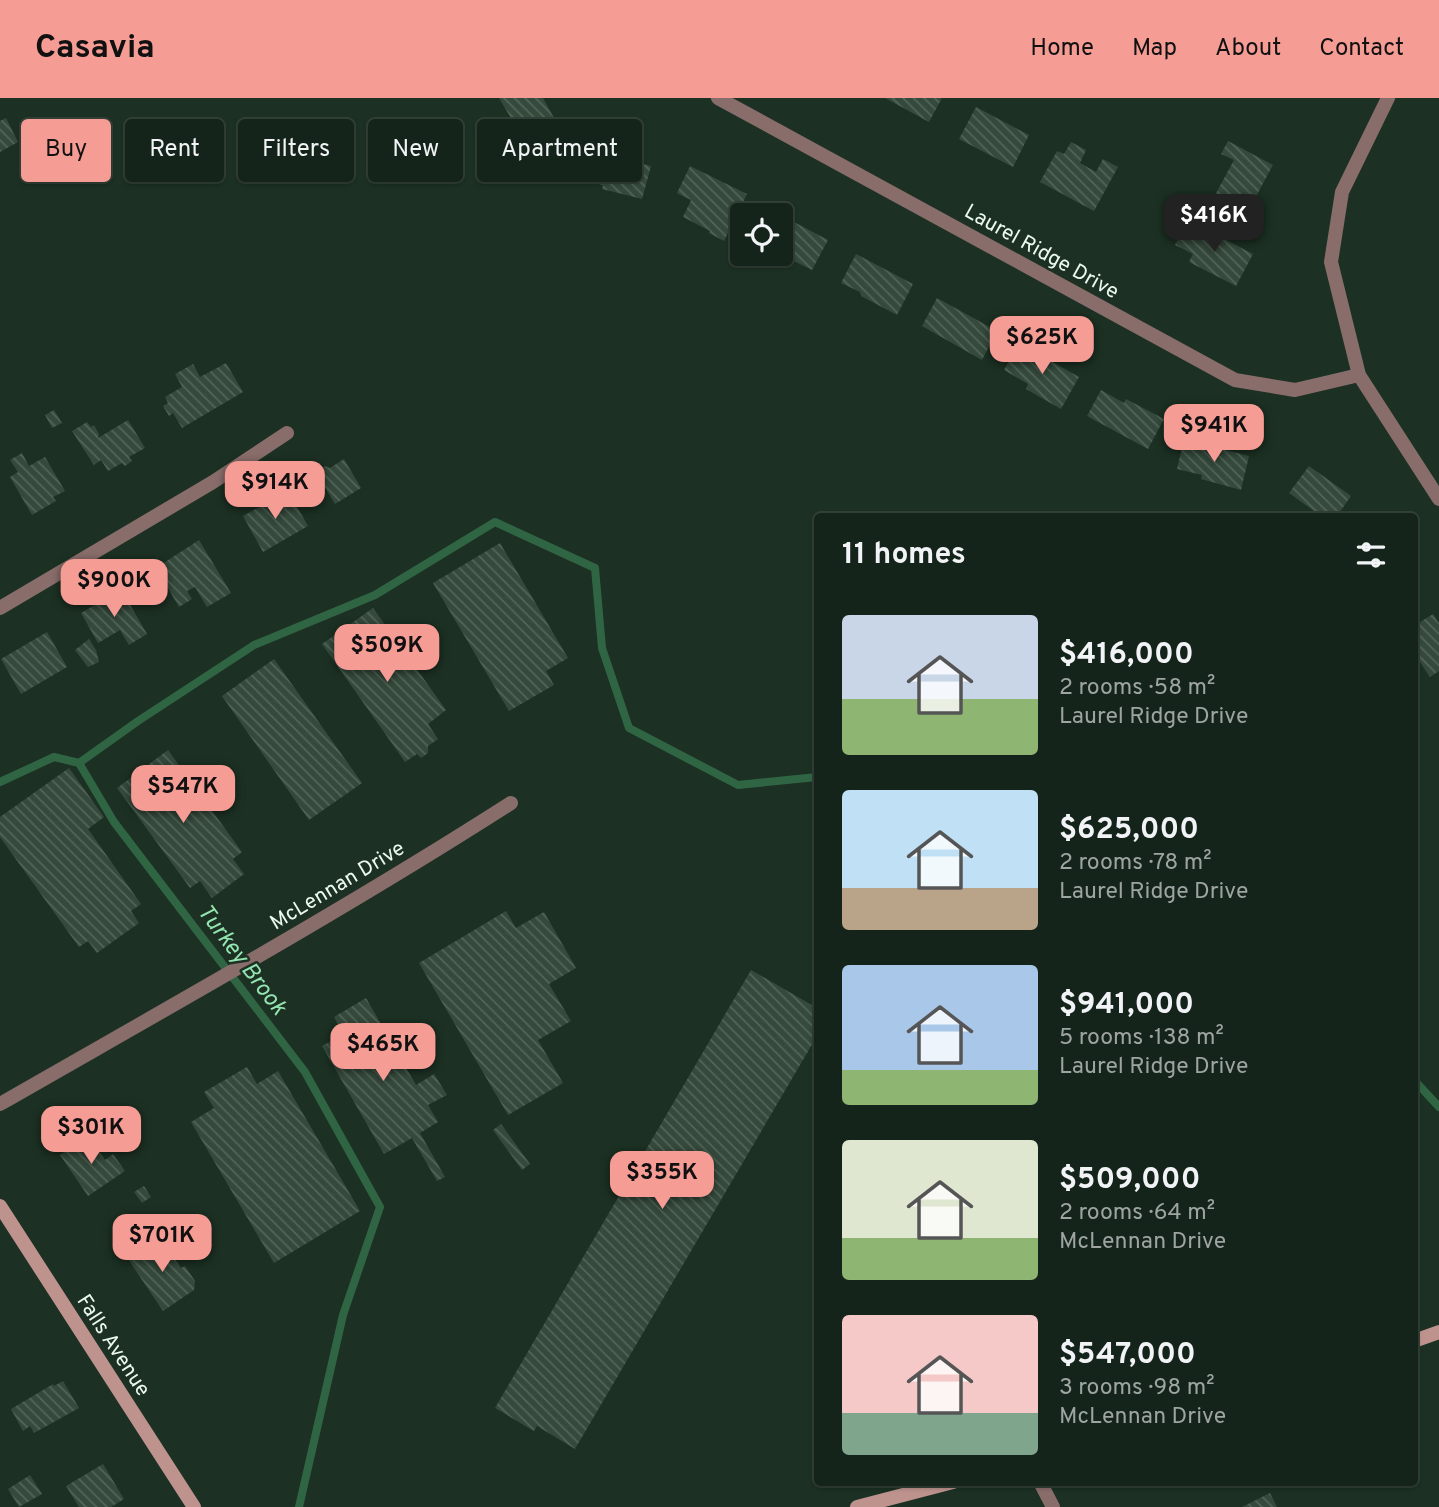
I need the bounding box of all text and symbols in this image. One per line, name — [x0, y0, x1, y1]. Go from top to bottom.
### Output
text: Casavia — [35, 28, 155, 70]
text: Home — [1030, 34, 1094, 64]
text: Map — [1132, 34, 1177, 64]
text: About — [1215, 34, 1281, 64]
text: Contact — [1319, 34, 1404, 64]
chip: Buy — [21, 119, 111, 182]
chip: Rent — [125, 119, 224, 182]
chip: Filters — [238, 119, 354, 182]
chip: New — [368, 119, 463, 182]
chip: Apartment — [477, 119, 642, 182]
pin: $416K — [1165, 194, 1263, 254]
street label: Laurel Ridge Drive — [959, 199, 1123, 306]
text: $416K — [1180, 202, 1248, 231]
map controls — [730, 203, 793, 266]
button: locate — [730, 203, 793, 266]
pin: $625K — [993, 316, 1091, 376]
text: $625K — [1006, 324, 1078, 353]
pin: $941K — [1165, 404, 1263, 464]
text: $941K — [1180, 412, 1248, 441]
pin: $914K — [226, 462, 324, 521]
text: $914K — [241, 469, 309, 498]
icon: filters — [1352, 536, 1390, 574]
text: 11 homes — [842, 537, 966, 574]
pin: $900K — [65, 560, 163, 619]
text: $900K — [77, 567, 151, 596]
pin: $509K — [338, 624, 436, 684]
text: $509K — [350, 632, 424, 661]
text: $416,000 — [1059, 637, 1194, 674]
icon: home — [898, 643, 982, 727]
text: 2 rooms · 58 m² — [1059, 674, 1215, 703]
text: Laurel Ridge Drive — [1059, 703, 1248, 732]
pin: $547K — [134, 766, 232, 825]
text: $547K — [147, 773, 219, 802]
text: $625,000 — [1059, 812, 1199, 849]
icon: home — [898, 818, 982, 902]
street label: McLennan Drive — [265, 835, 410, 937]
text: 2 rooms · 78 m² — [1059, 849, 1212, 878]
text: Laurel Ridge Drive — [1059, 878, 1248, 907]
water label: Turkey Brook — [190, 899, 292, 1022]
text: $941,000 — [1059, 987, 1194, 1024]
icon: home — [898, 993, 982, 1077]
pin: $465K — [334, 1024, 432, 1083]
text: 5 rooms · 138 m² — [1059, 1024, 1224, 1053]
text: $465K — [346, 1031, 420, 1060]
text: Laurel Ridge Drive — [1059, 1053, 1248, 1082]
pin: $301K — [42, 1107, 140, 1166]
text: $301K — [57, 1114, 125, 1143]
pin: $355K — [613, 1152, 711, 1211]
text: $355K — [626, 1159, 698, 1188]
text: $509,000 — [1059, 1162, 1200, 1199]
icon: home — [898, 1168, 982, 1252]
text: 2 rooms · 64 m² — [1059, 1199, 1215, 1228]
pin: $701K — [113, 1214, 211, 1274]
text: $701K — [129, 1222, 195, 1251]
text: McLennan Drive — [1059, 1228, 1226, 1257]
street label: Falls Avenue — [70, 1290, 156, 1402]
text: $547,000 — [1059, 1337, 1196, 1374]
icon: home — [898, 1343, 982, 1427]
text: 3 rooms · 98 m² — [1059, 1374, 1215, 1403]
text: McLennan Drive — [1059, 1403, 1226, 1432]

